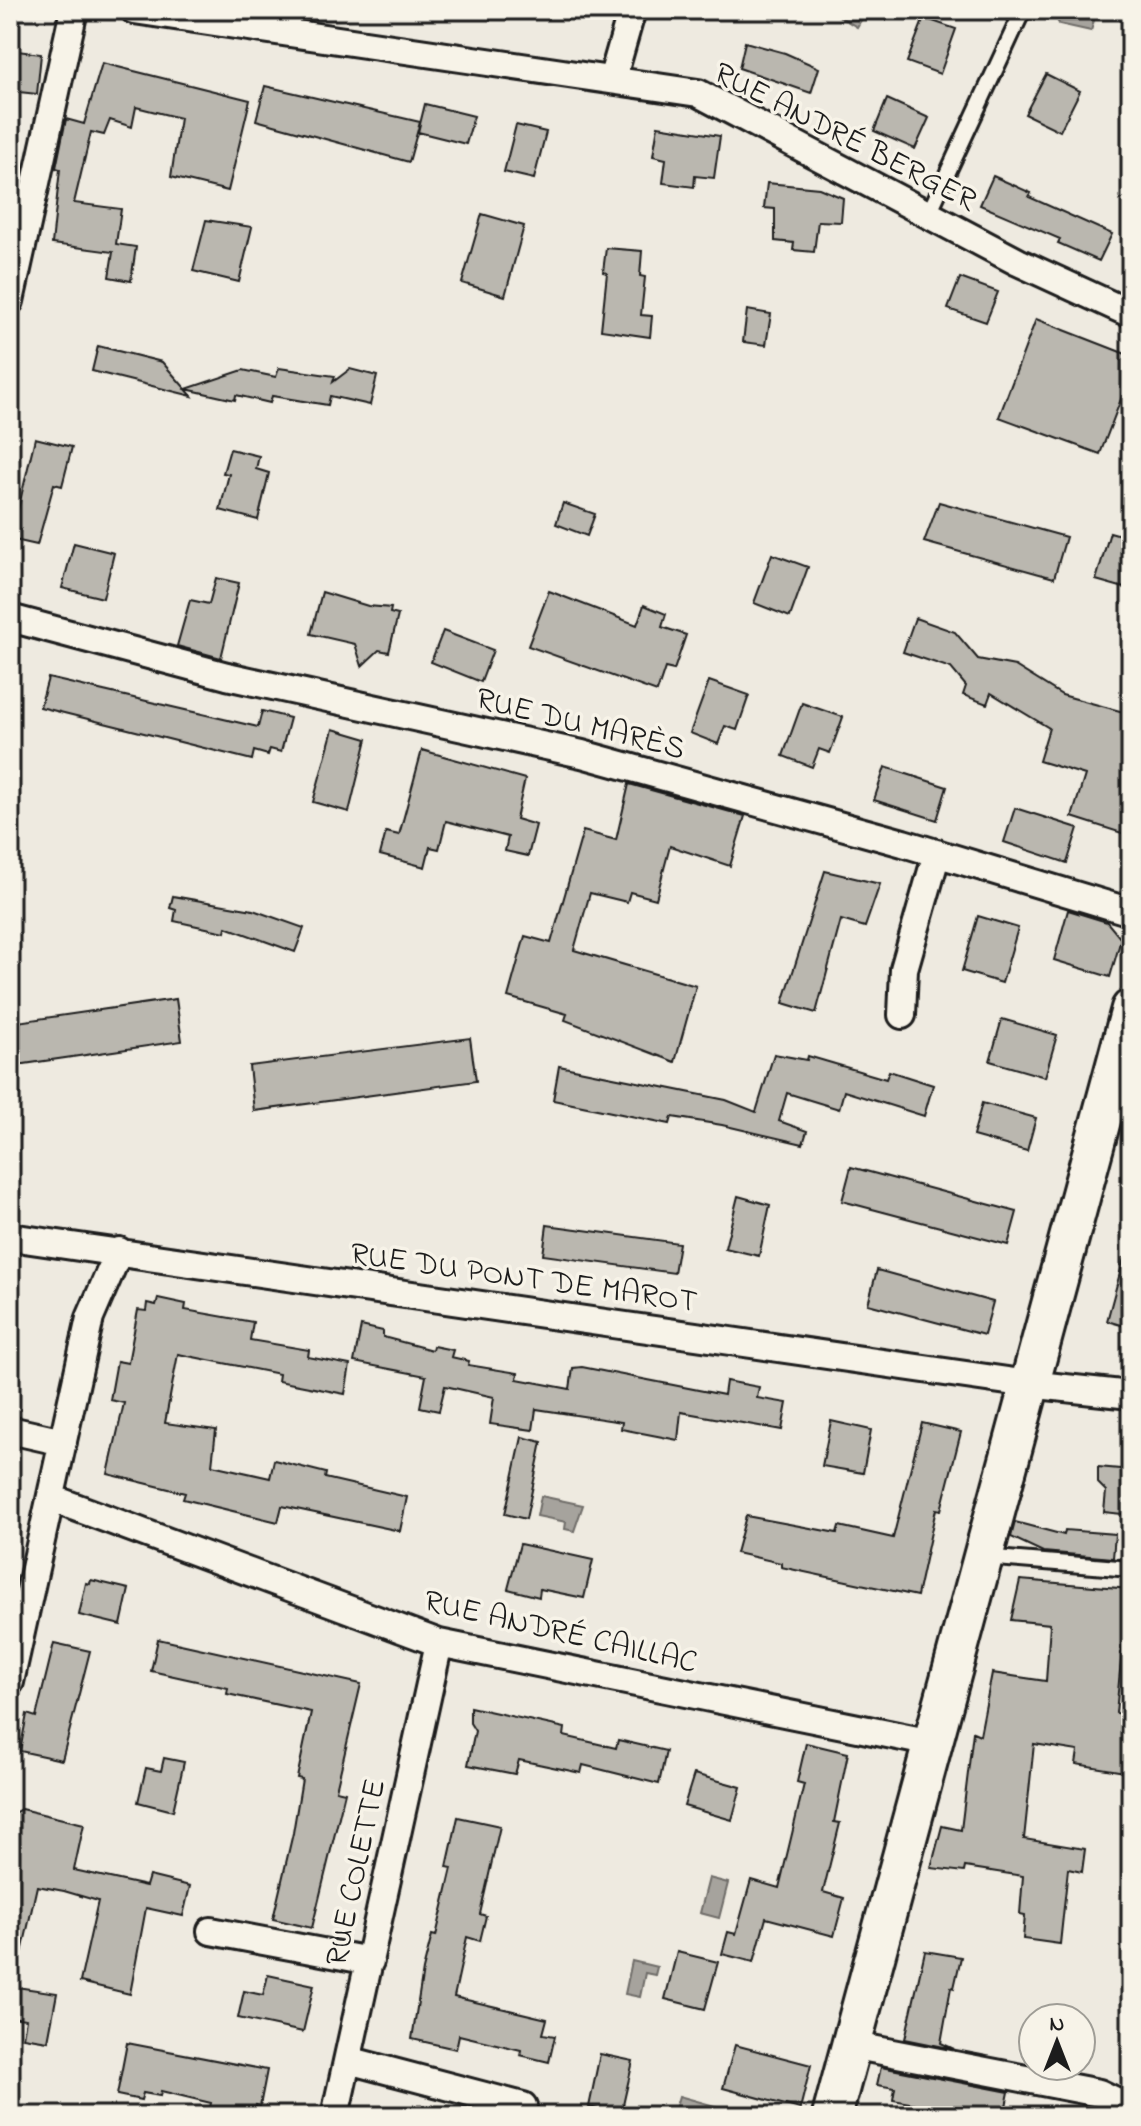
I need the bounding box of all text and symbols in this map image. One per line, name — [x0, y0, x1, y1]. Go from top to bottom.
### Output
street label: RUE ANDRÉ BERGER — [705, 51, 984, 225]
street label: RUE DU MARÈS — [471, 677, 690, 774]
street label: RUE DU PONT DE MAROT — [347, 1232, 700, 1327]
street label: RUE ANDRÉ CAILLAC — [419, 1579, 701, 1688]
street label: RUE COLETTE — [315, 1775, 400, 1971]
north arrow — [1017, 2002, 1097, 2082]
text: N — [1050, 2009, 1064, 2041]

